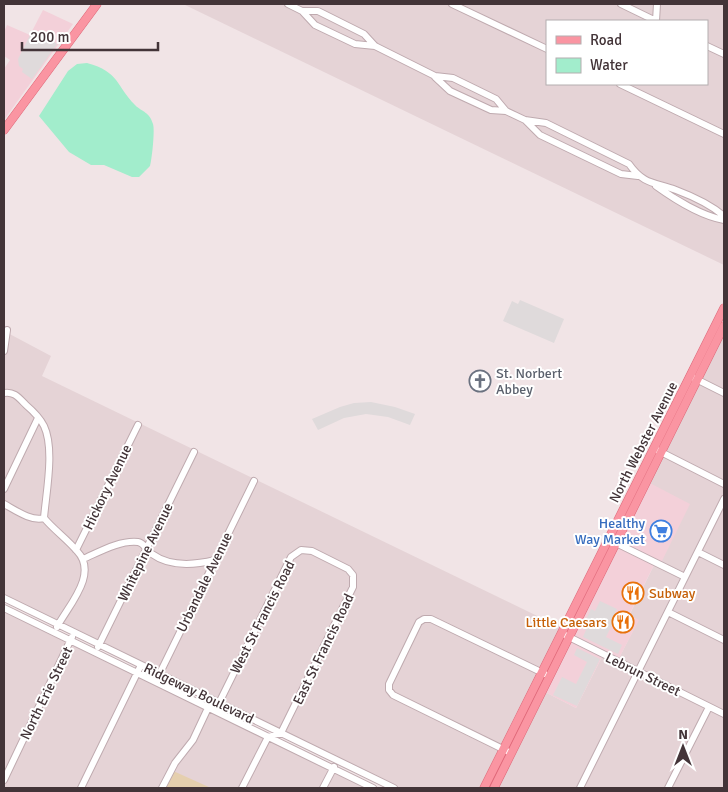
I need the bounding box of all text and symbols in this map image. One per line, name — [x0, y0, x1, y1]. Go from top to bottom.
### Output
scale bar — [22, 20, 159, 52]
legend — [546, 20, 708, 85]
text: 200 m — [30, 28, 70, 46]
text: Road — [590, 31, 622, 49]
text: Water — [590, 56, 628, 74]
place label: St. Norbert Abbey — [496, 365, 562, 398]
church icon: St. Norbert Abbey — [468, 369, 492, 393]
street label: North Webster Avenue — [606, 379, 681, 506]
street label: Hickory Avenue — [79, 442, 135, 533]
street label: Whitepine Avenue — [114, 500, 177, 604]
place label: Healthy Way Market — [575, 515, 645, 548]
supermarket icon: Healthy Way Market — [649, 519, 673, 543]
street label: Urbandale Avenue — [173, 530, 236, 635]
street label: West St Francis Road — [227, 558, 298, 677]
restaurant icon: Subway — [621, 581, 645, 605]
place label: Subway — [649, 585, 696, 602]
street label: East St Francis Road — [289, 591, 358, 707]
restaurant icon: Little Caesars — [611, 610, 635, 634]
place label: Little Caesars — [525, 614, 607, 631]
street label: North Erie Street — [17, 644, 76, 743]
street label: Lebrun Street — [602, 649, 683, 700]
street label: Ridgeway Boulevard — [141, 659, 257, 727]
north arrow — [658, 722, 708, 772]
text: N — [678, 726, 688, 743]

